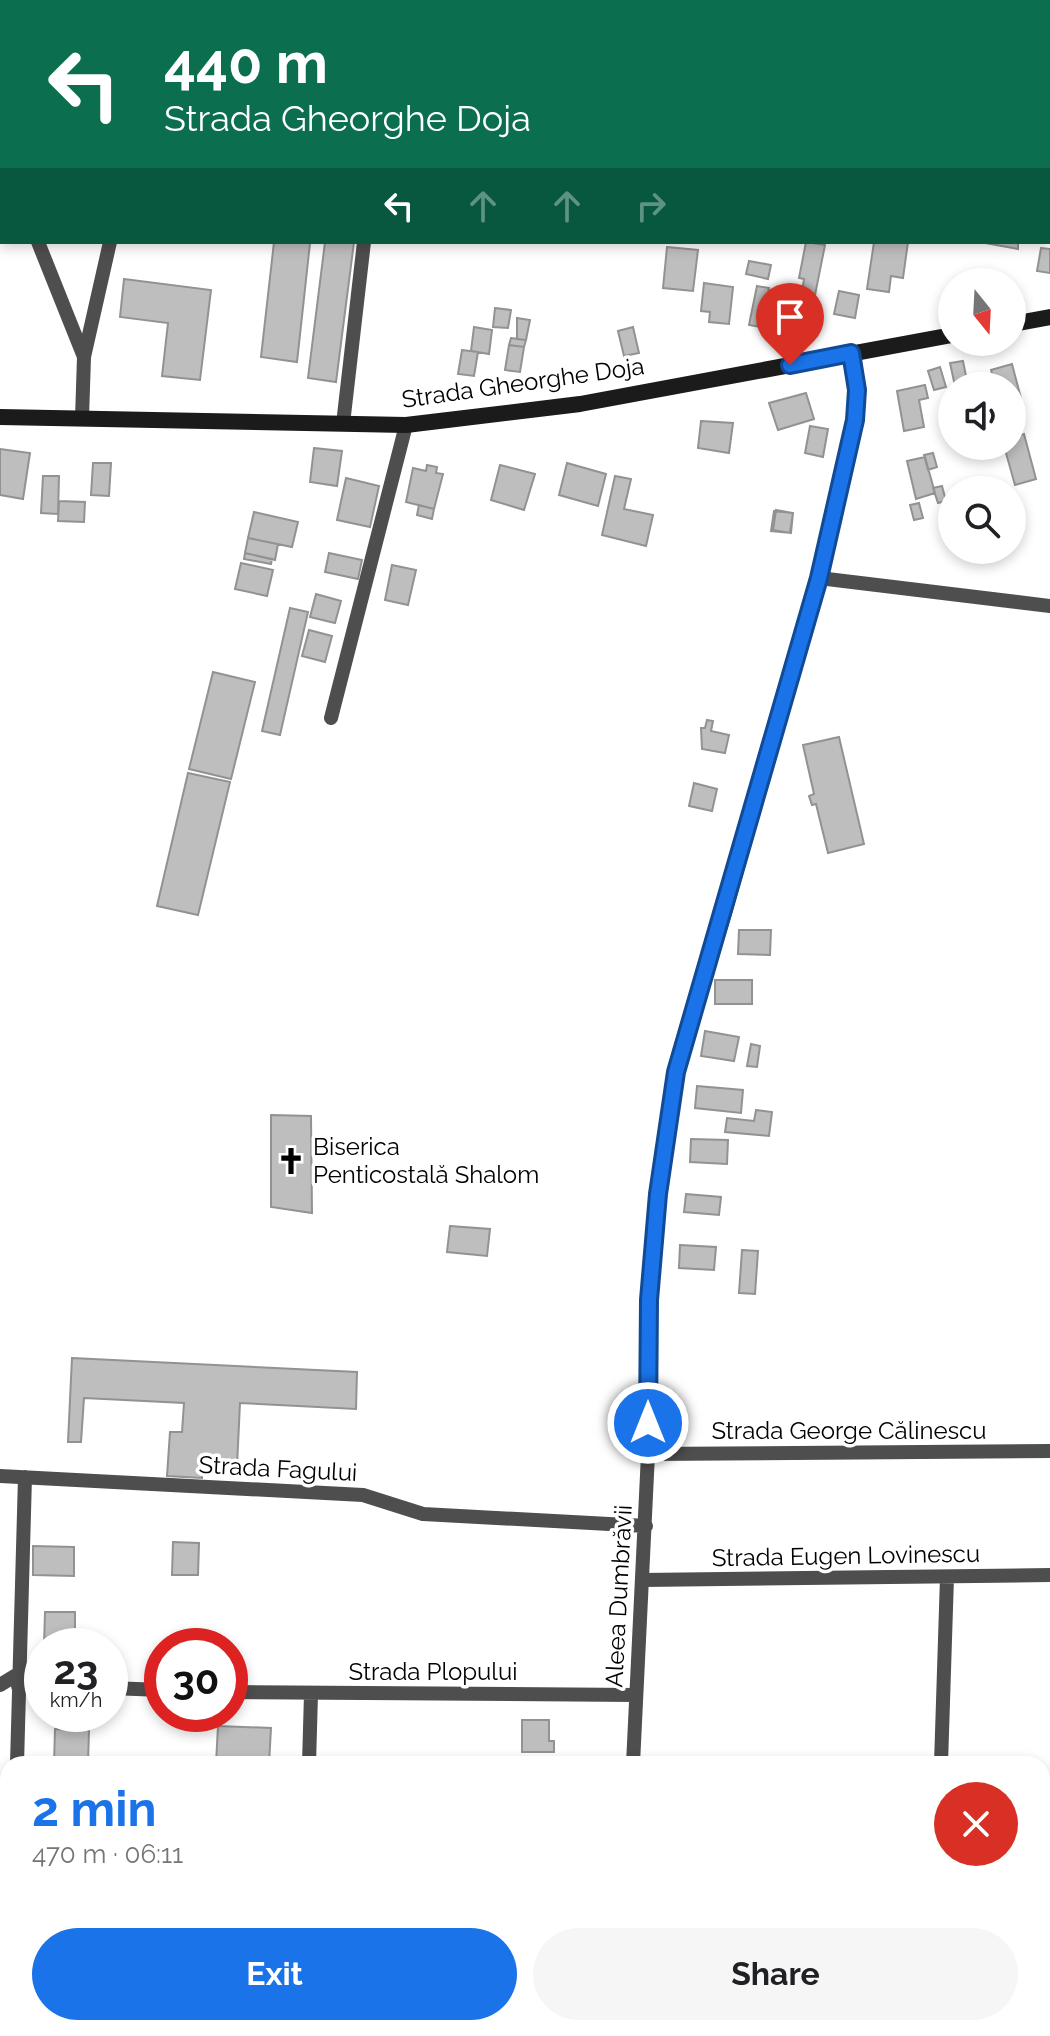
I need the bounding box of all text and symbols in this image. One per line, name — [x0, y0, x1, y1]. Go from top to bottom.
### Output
text: 440 m — [164, 30, 328, 96]
icon: left — [32, 32, 136, 136]
text: Strada Gheorghe Doja — [164, 97, 531, 139]
icon: left — [377, 184, 421, 228]
icon: ahead — [461, 184, 505, 228]
icon: ahead — [545, 184, 589, 228]
icon: right — [629, 184, 673, 228]
north arrow — [938, 268, 1026, 356]
map controls — [938, 268, 1026, 564]
pin — [756, 283, 824, 365]
icon: arrive — [768, 295, 812, 339]
street label: Strada Gheorghe Doja — [400, 351, 646, 414]
button: sound — [938, 372, 1026, 460]
button: search — [938, 476, 1026, 564]
place label: Biserica Penticostală Shalom — [313, 1132, 539, 1189]
church icon: Biserica Penticostală Shalom — [276, 1146, 306, 1176]
position arrow — [606, 1381, 690, 1465]
street label: Strada George Călinescu — [711, 1416, 987, 1445]
street label: Strada Fagului — [198, 1450, 358, 1487]
street label: Aleea Dumbrăvii — [599, 1504, 638, 1688]
street label: Strada Eugen Lovinescu — [712, 1539, 980, 1572]
speed limit sign: 30 — [144, 1628, 248, 1732]
text: 23 — [54, 1646, 98, 1693]
street label: Strada Plopului — [349, 1657, 517, 1686]
text: km/h — [50, 1688, 102, 1712]
text: 2 min — [32, 1781, 157, 1837]
button: close — [934, 1782, 1018, 1866]
text: 470 m · 06:11 — [32, 1839, 183, 1869]
button: Exit — [32, 1928, 517, 2020]
button: Share — [533, 1928, 1018, 2020]

